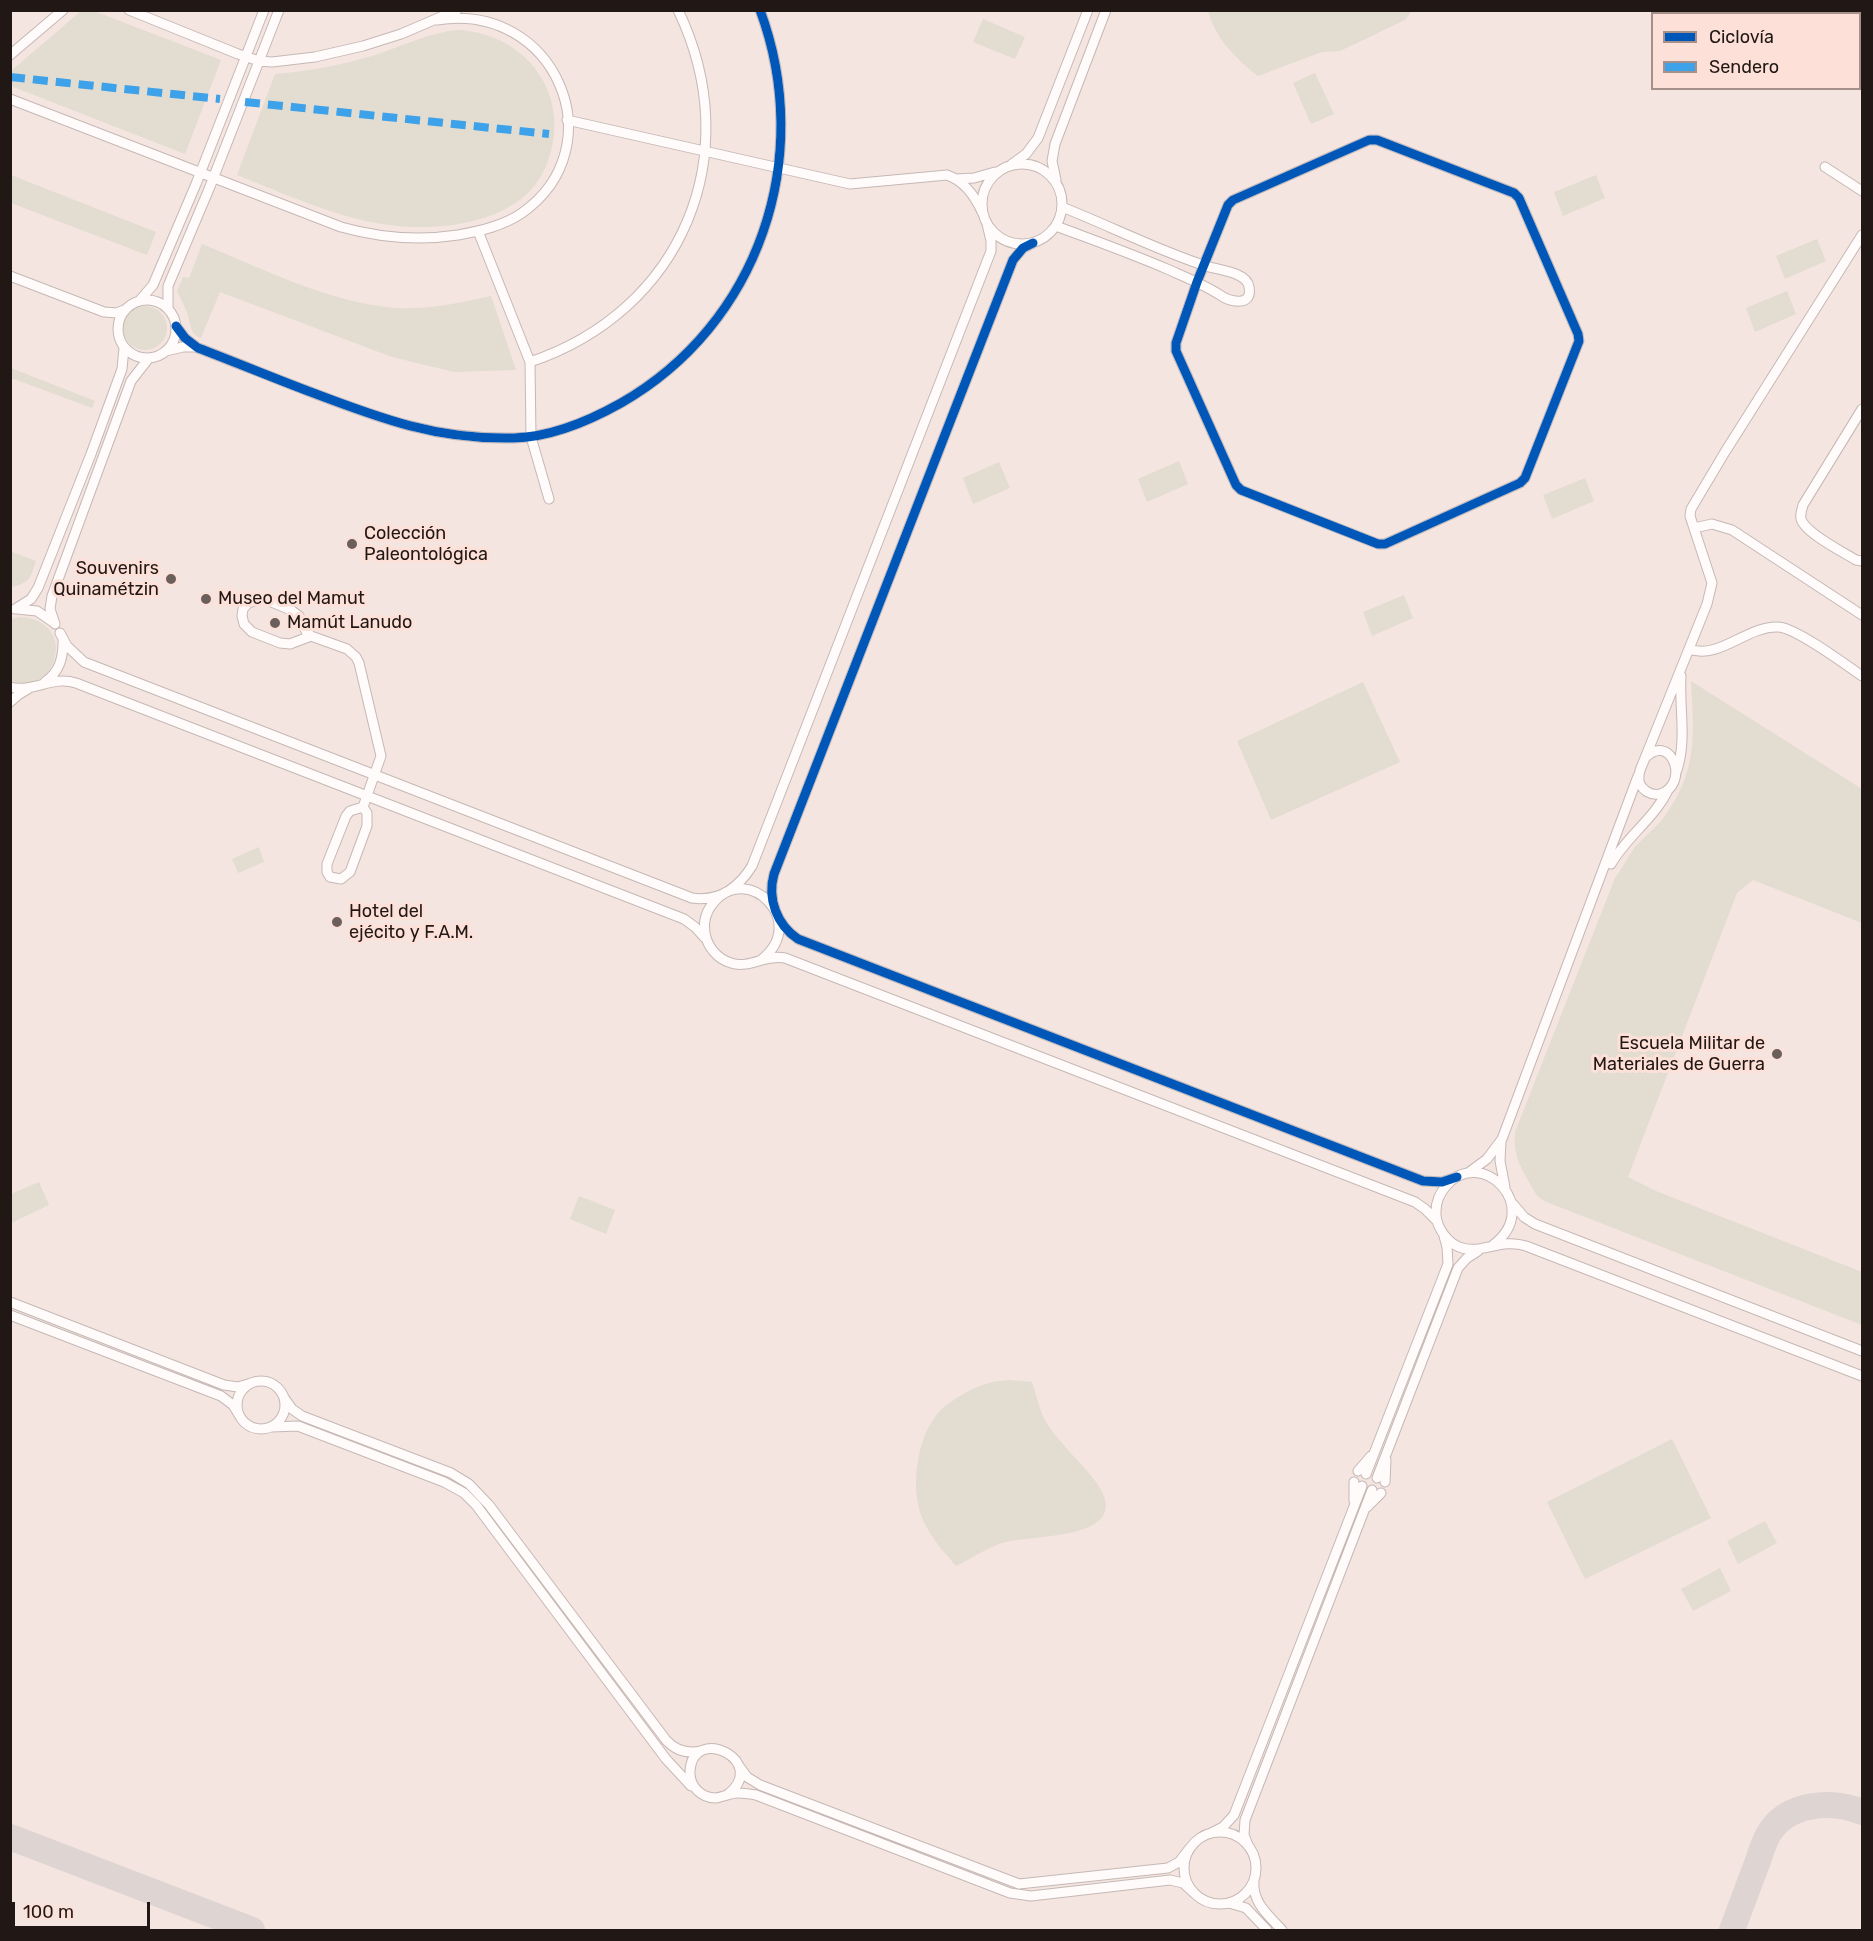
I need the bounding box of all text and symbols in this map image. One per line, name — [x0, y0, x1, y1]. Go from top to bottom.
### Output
legend — [1651, 12, 1861, 90]
text: Ciclovía — [1709, 26, 1774, 48]
text: Sendero — [1709, 56, 1779, 78]
place label: Colección Paleontológica — [364, 523, 488, 566]
marker: Colección Paleontológica — [345, 537, 359, 551]
place label: Souvenirs Quinamétzin — [53, 558, 159, 600]
marker: Souvenirs Quinamétzin — [164, 572, 178, 586]
place label: Museo del Mamut — [218, 588, 365, 610]
marker: Museo del Mamut — [199, 592, 213, 606]
place label: Mamút Lanudo — [287, 612, 412, 634]
marker: Mamút Lanudo — [268, 616, 282, 630]
place label: Hotel del ejécito y F.A.M. — [349, 901, 473, 944]
marker: Hotel del ejécito y F.A.M. — [330, 915, 344, 929]
place label: Escuela Militar de Materiales de Guerra — [1593, 1033, 1765, 1076]
marker: Escuela Militar de Materiales de Guerra — [1770, 1047, 1784, 1061]
scale bar — [15, 1890, 153, 1928]
text: 100 m — [23, 1901, 74, 1923]

